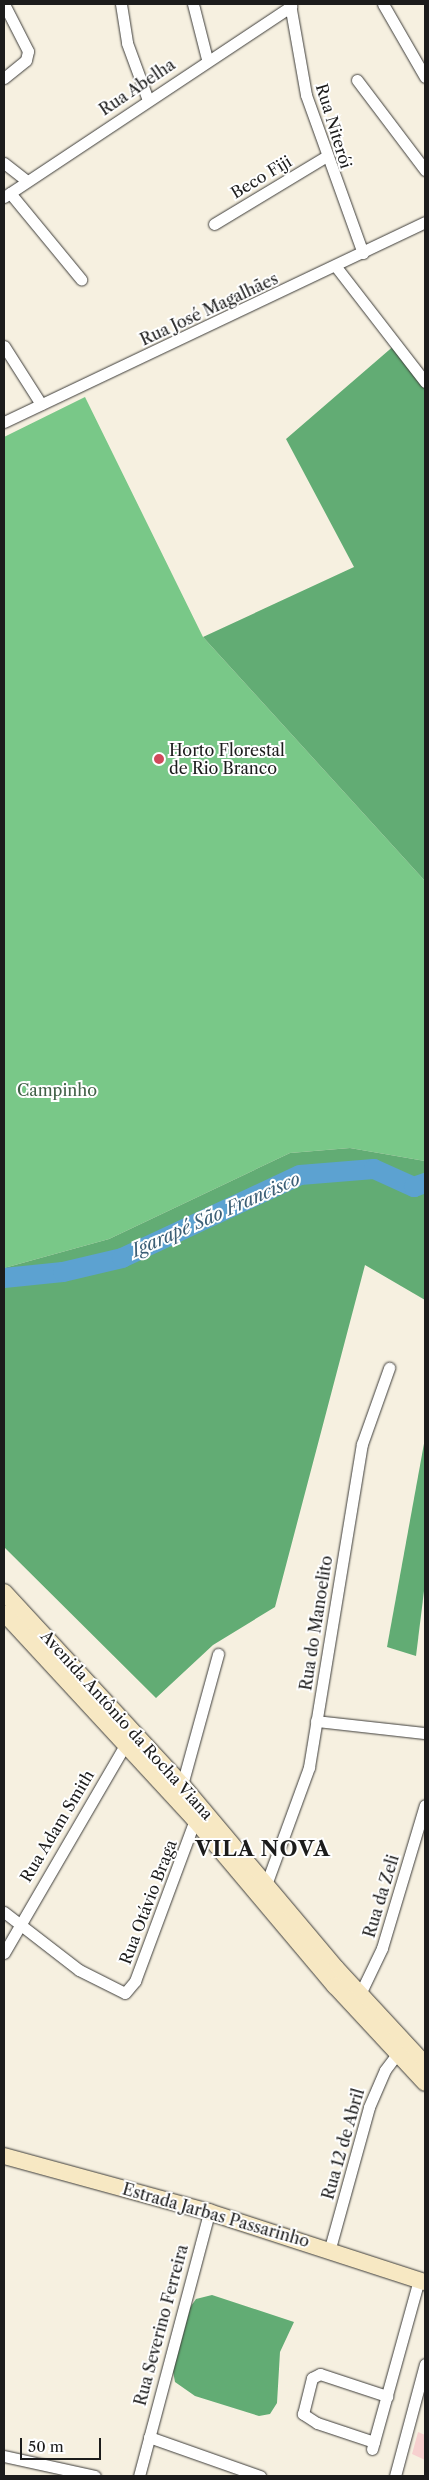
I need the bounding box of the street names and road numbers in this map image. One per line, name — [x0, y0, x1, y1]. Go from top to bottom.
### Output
street label: Rua Abelha — [95, 54, 179, 120]
street label: Rua Niterói — [312, 81, 356, 171]
street label: Beco Fiji — [227, 151, 295, 203]
street label: Rua José Magalhães — [137, 269, 281, 349]
street label: Rua do Manoelito — [296, 1554, 336, 1692]
street label: Avenida Antônio da Rocha Viana — [36, 1626, 218, 1824]
street label: Rua Adam Smith — [16, 1766, 98, 1886]
street label: Rua Otávio Braga — [115, 1837, 181, 1967]
street label: Rua da Zeli — [359, 1852, 403, 1940]
street label: Rua 12 de Abril — [318, 2086, 368, 2202]
street label: Estrada Jarbas Passarinho — [120, 2179, 312, 2251]
street label: Rua Severino Ferreira — [130, 2242, 192, 2408]

